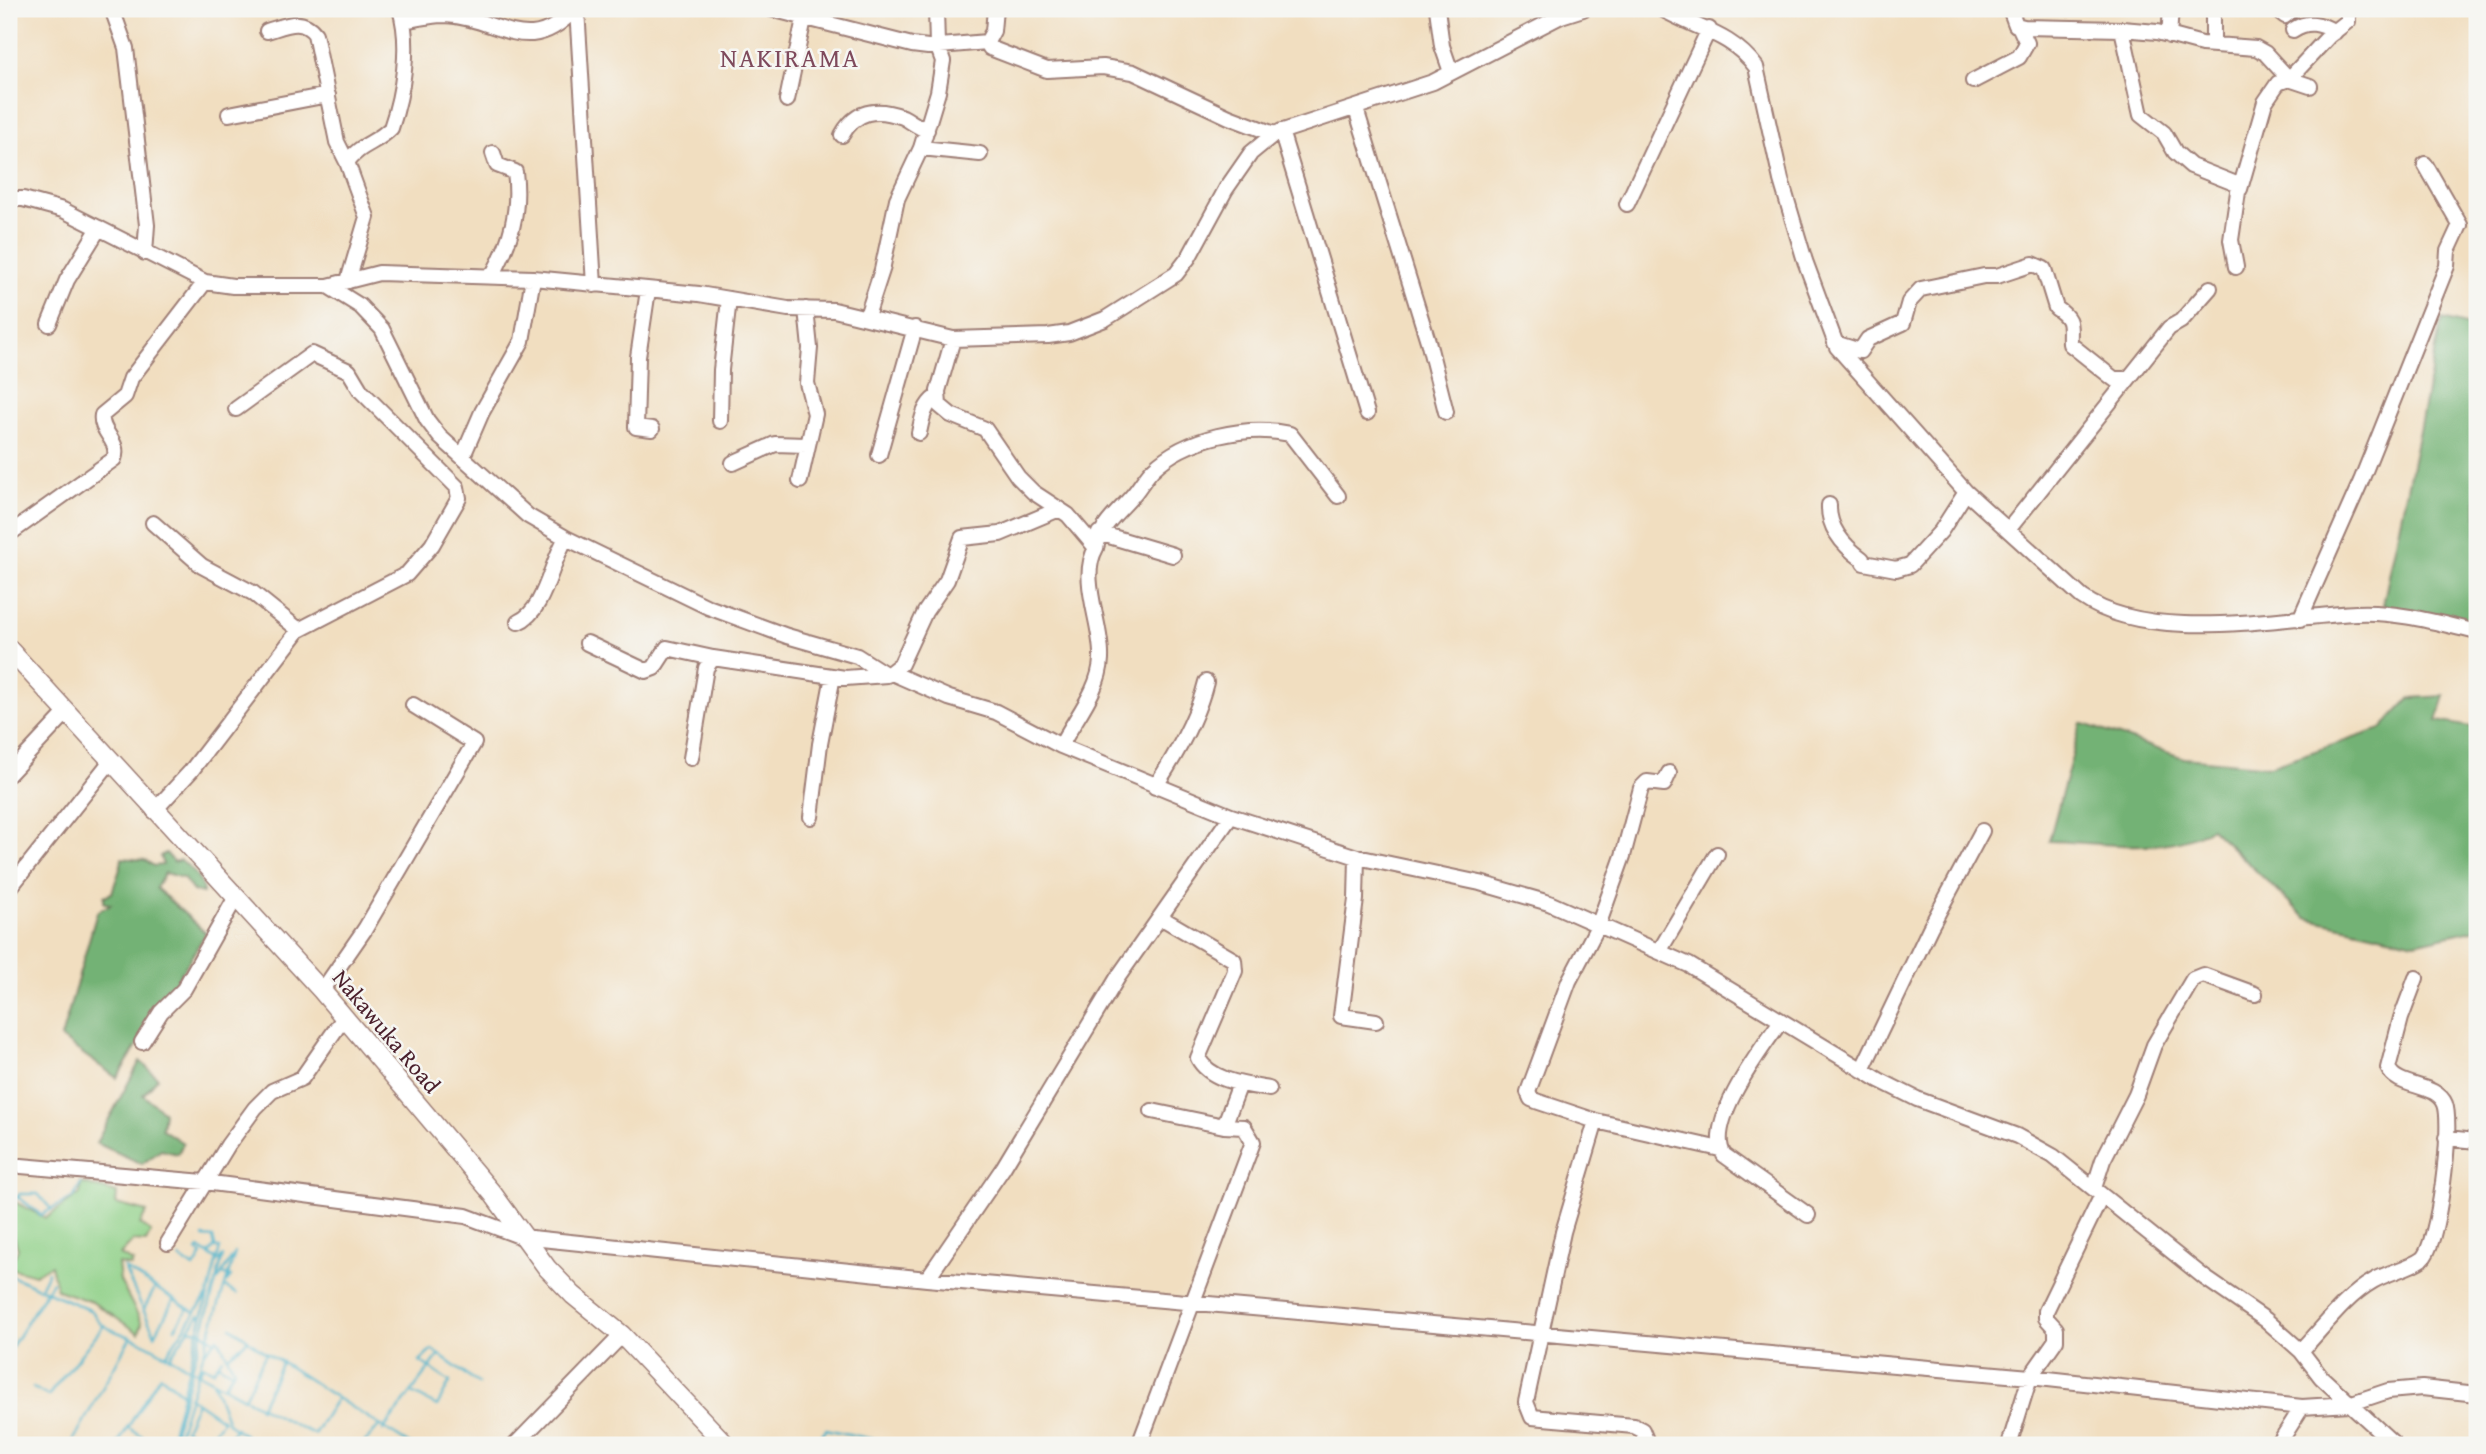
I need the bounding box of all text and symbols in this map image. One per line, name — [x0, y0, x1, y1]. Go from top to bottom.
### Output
district label: NAKIRAMA — [720, 38, 860, 77]
street label: Nakawuka Road — [325, 962, 449, 1101]

